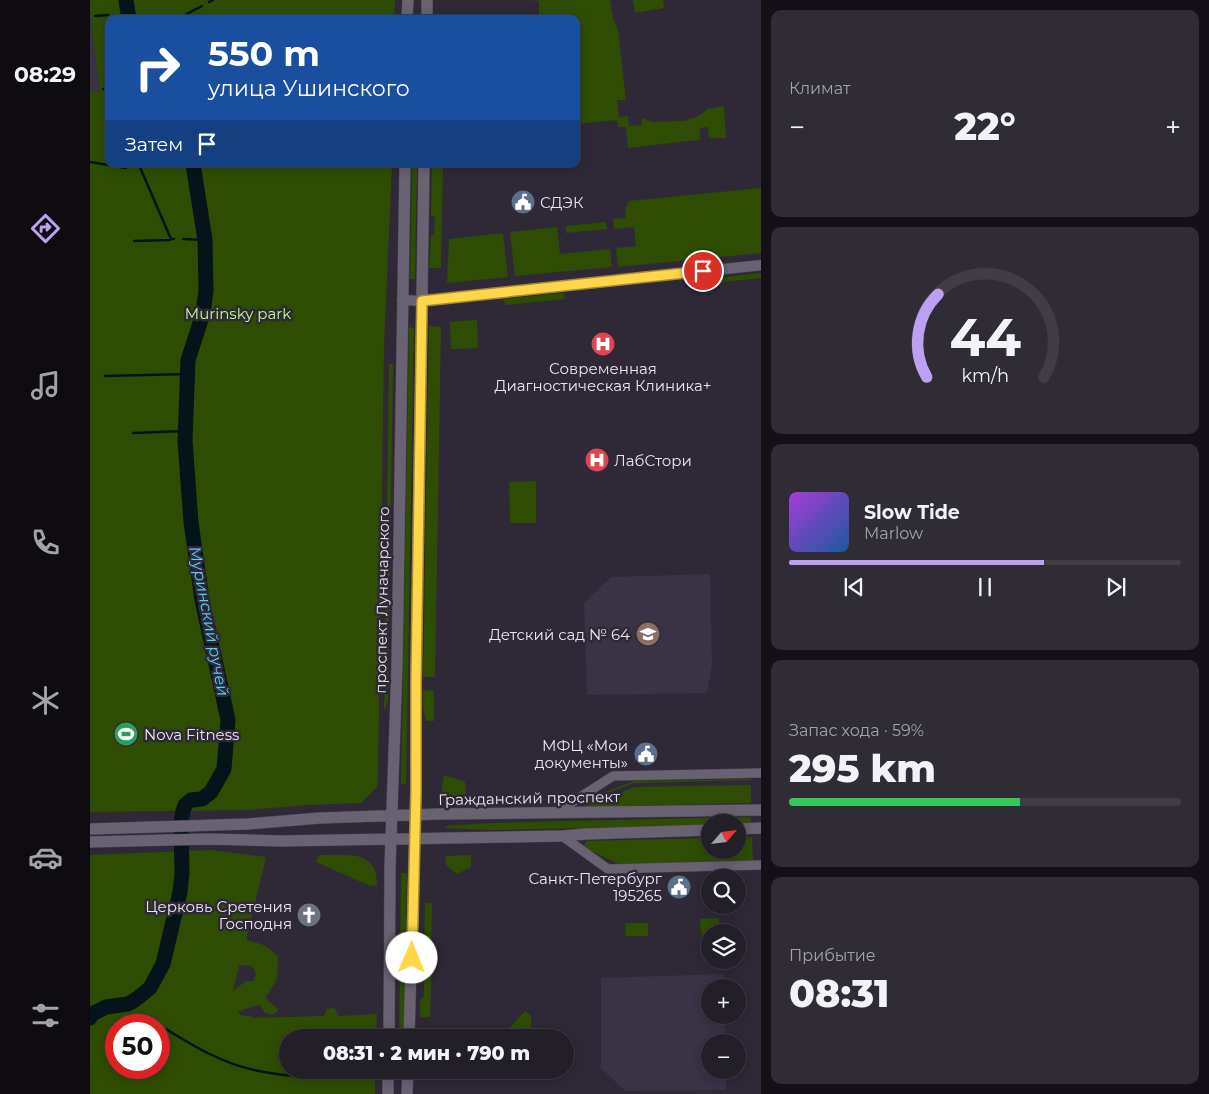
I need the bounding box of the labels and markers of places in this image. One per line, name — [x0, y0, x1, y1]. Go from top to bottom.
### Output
public building icon: СДЭК — [510, 189, 536, 215]
place label: СДЭК — [540, 193, 584, 212]
pin — [682, 250, 724, 292]
hospital icon: Современная Диагностическая Клиника+ — [590, 331, 616, 357]
place label: Современная Диагностическая Клиника+ — [495, 359, 712, 395]
hospital icon: ЛабСтори — [584, 447, 610, 473]
place label: ЛабСтори — [614, 451, 692, 470]
school or university icon: Детский сад № 64 — [635, 621, 661, 647]
place label: Детский сад № 64 — [489, 625, 630, 644]
sports icon: Nova Fitness — [113, 721, 139, 747]
place label: Nova Fitness — [144, 725, 239, 744]
place label: МФЦ «Мои документы» — [535, 736, 628, 772]
public building icon: МФЦ «Мои документы» — [633, 741, 659, 767]
place label: Санкт-Петербург 195265 — [528, 869, 663, 905]
public building icon: Санкт-Петербург 195265 — [666, 874, 692, 900]
place label: Церковь Сретения Господня — [145, 897, 292, 933]
church icon: Церковь Сретения Господня — [296, 902, 322, 928]

